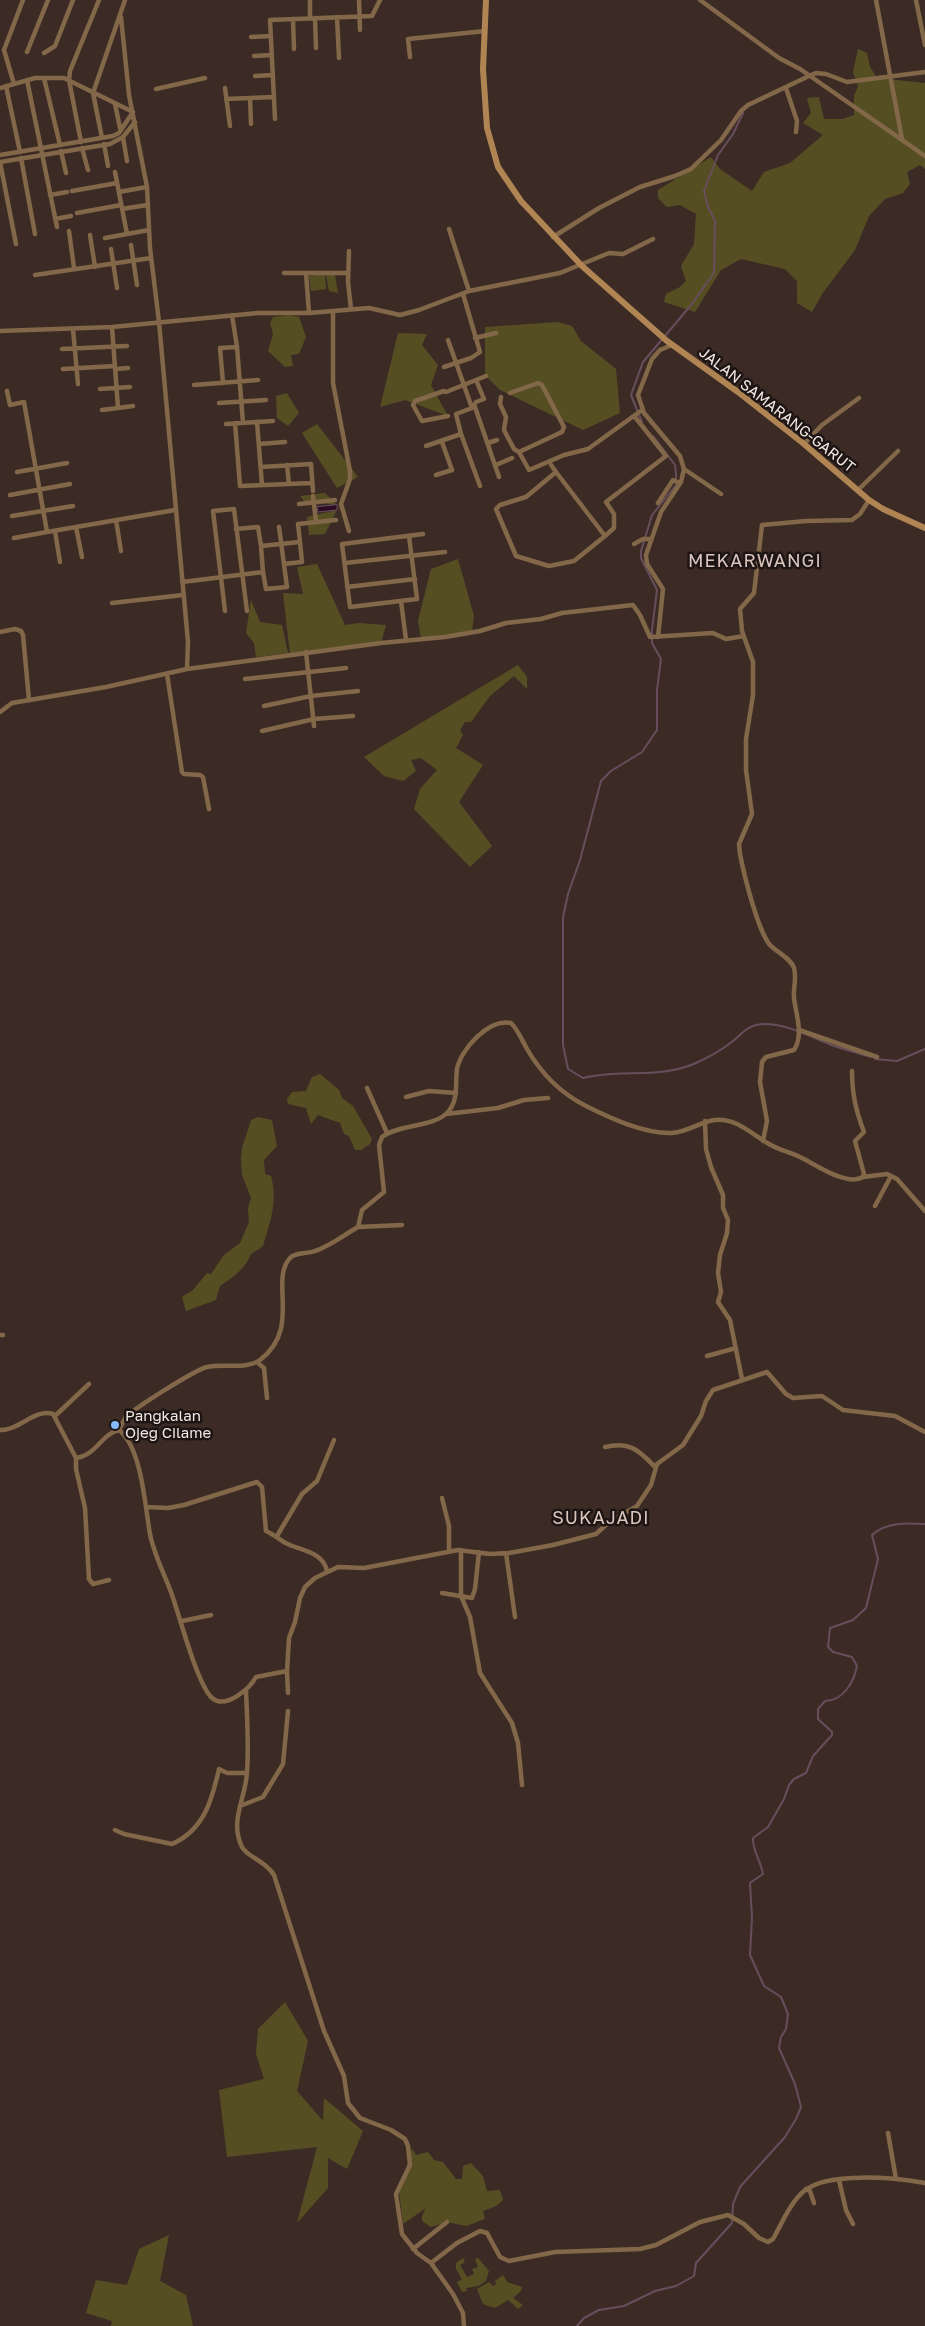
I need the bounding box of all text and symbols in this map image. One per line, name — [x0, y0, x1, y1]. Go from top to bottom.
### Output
street label: JALAN SAMARANG-GARUT — [695, 343, 859, 477]
district label: MEKARWANGI — [687, 550, 823, 572]
place label: Pangkalan Ojeg Cilame — [125, 1407, 211, 1442]
marker: Pangkalan Ojeg Cilame — [109, 1419, 121, 1431]
district label: SUKAJADI — [551, 1507, 651, 1529]

